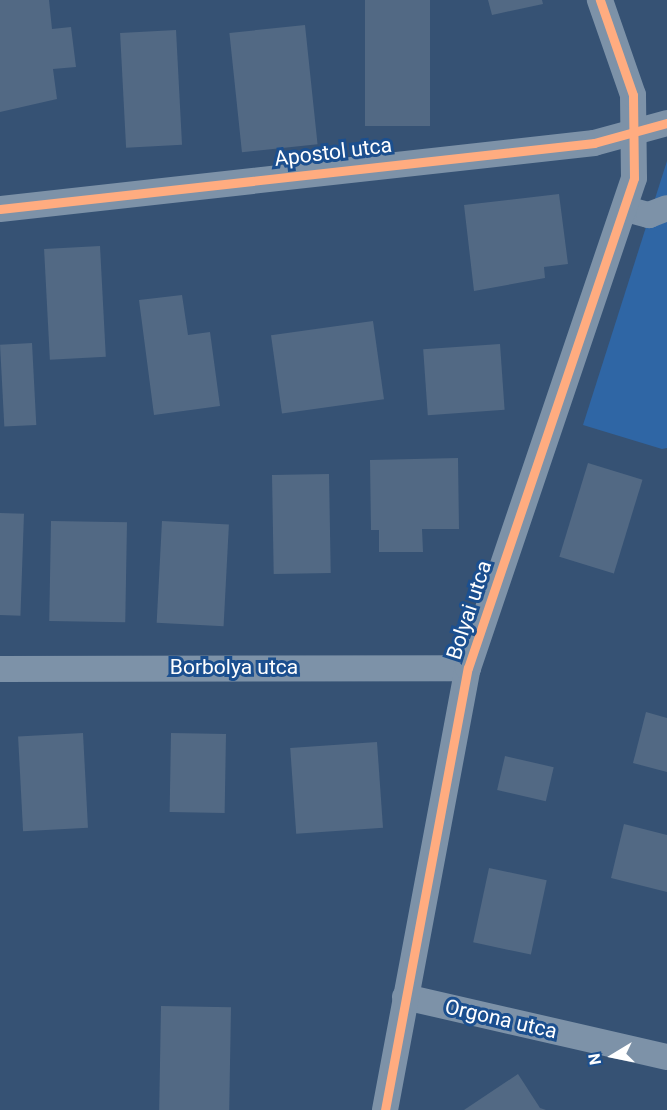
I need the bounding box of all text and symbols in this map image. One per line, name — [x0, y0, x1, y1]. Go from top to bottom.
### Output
street label: Apostol utca — [273, 132, 393, 172]
street label: Bolyai utca — [441, 557, 497, 663]
street label: Borbolya utca — [170, 654, 298, 680]
street label: Orgona utca — [443, 994, 559, 1044]
north arrow — [583, 1026, 643, 1086]
text: N — [584, 1052, 605, 1066]

